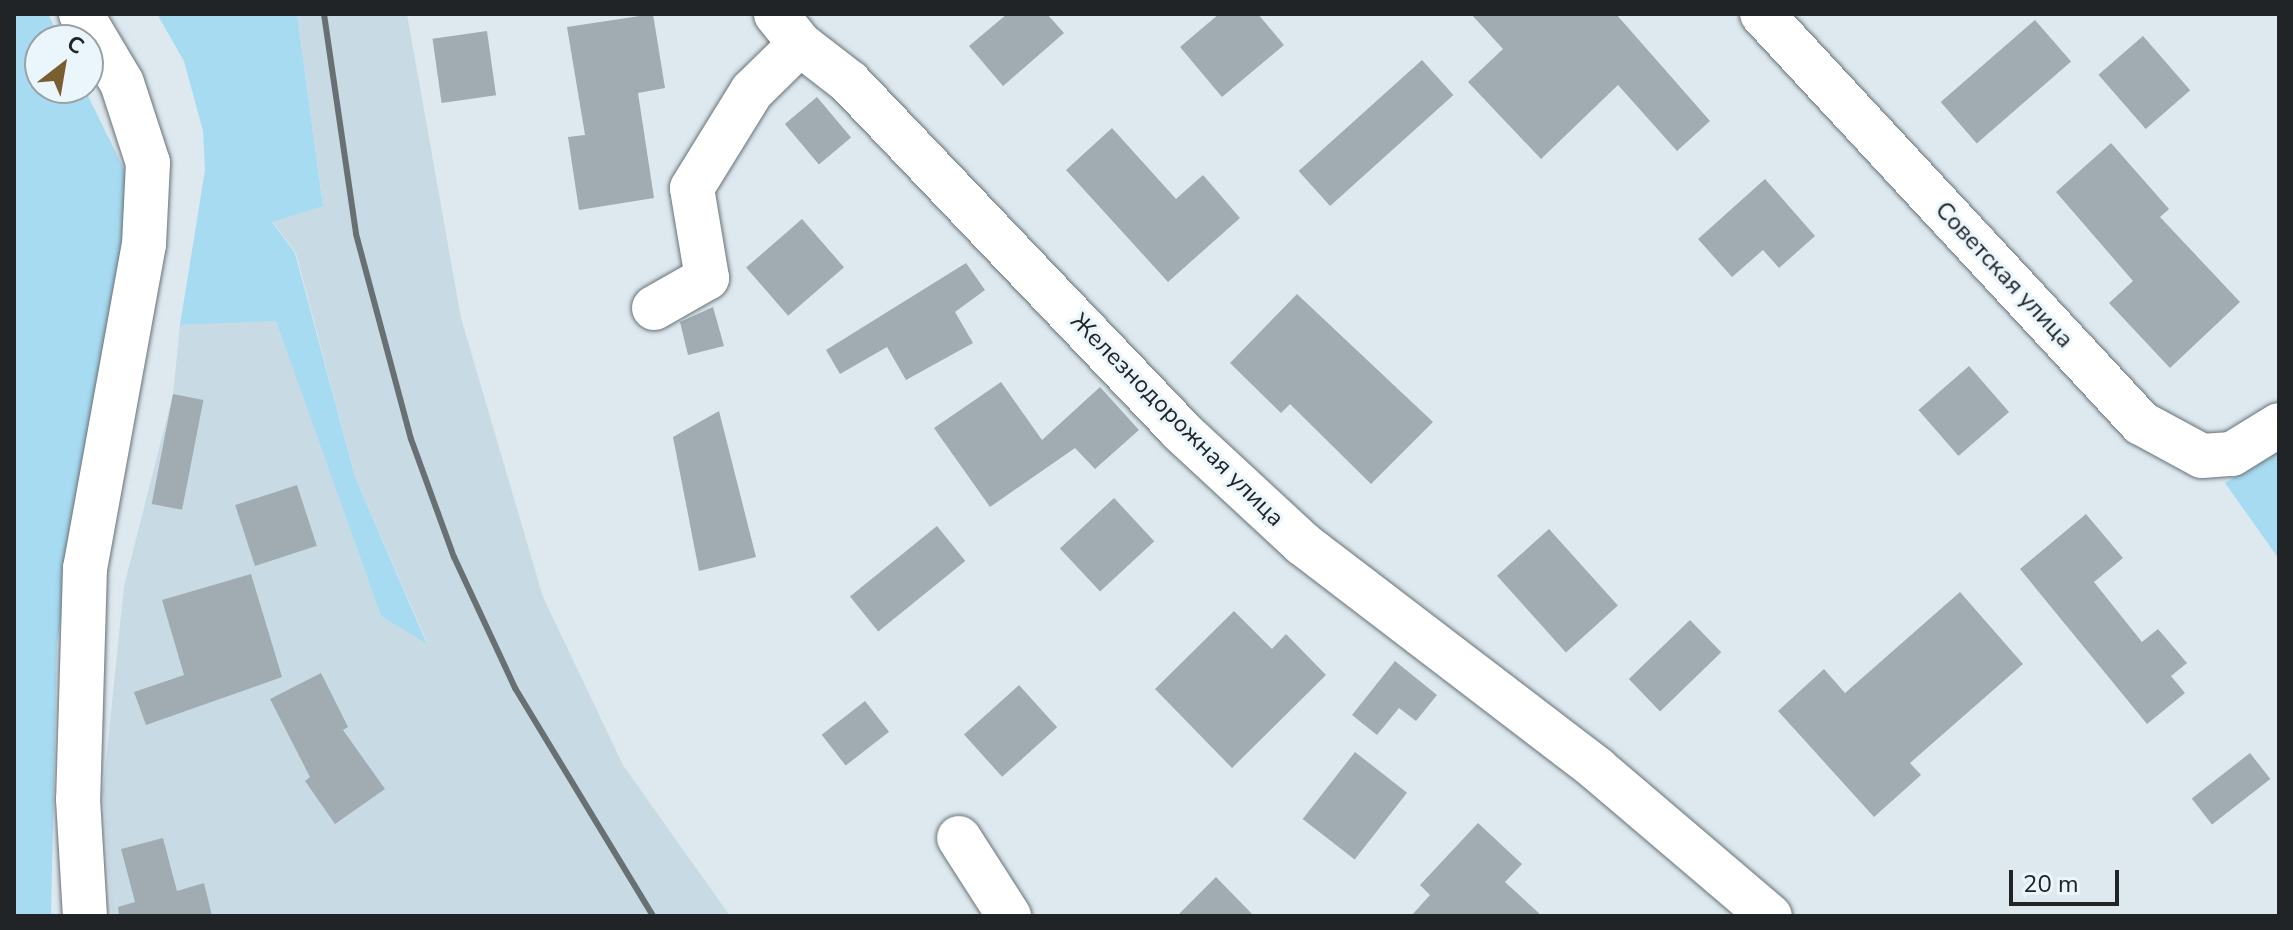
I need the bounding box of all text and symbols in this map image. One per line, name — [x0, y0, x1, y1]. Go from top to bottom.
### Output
north arrow — [24, 24, 104, 104]
text: С — [61, 28, 89, 62]
street label: Советская улица — [1929, 196, 2079, 354]
street label: Железнодорожная улица — [1064, 307, 1290, 533]
scale bar — [2013, 854, 2123, 904]
text: 20 m — [2023, 868, 2079, 900]

